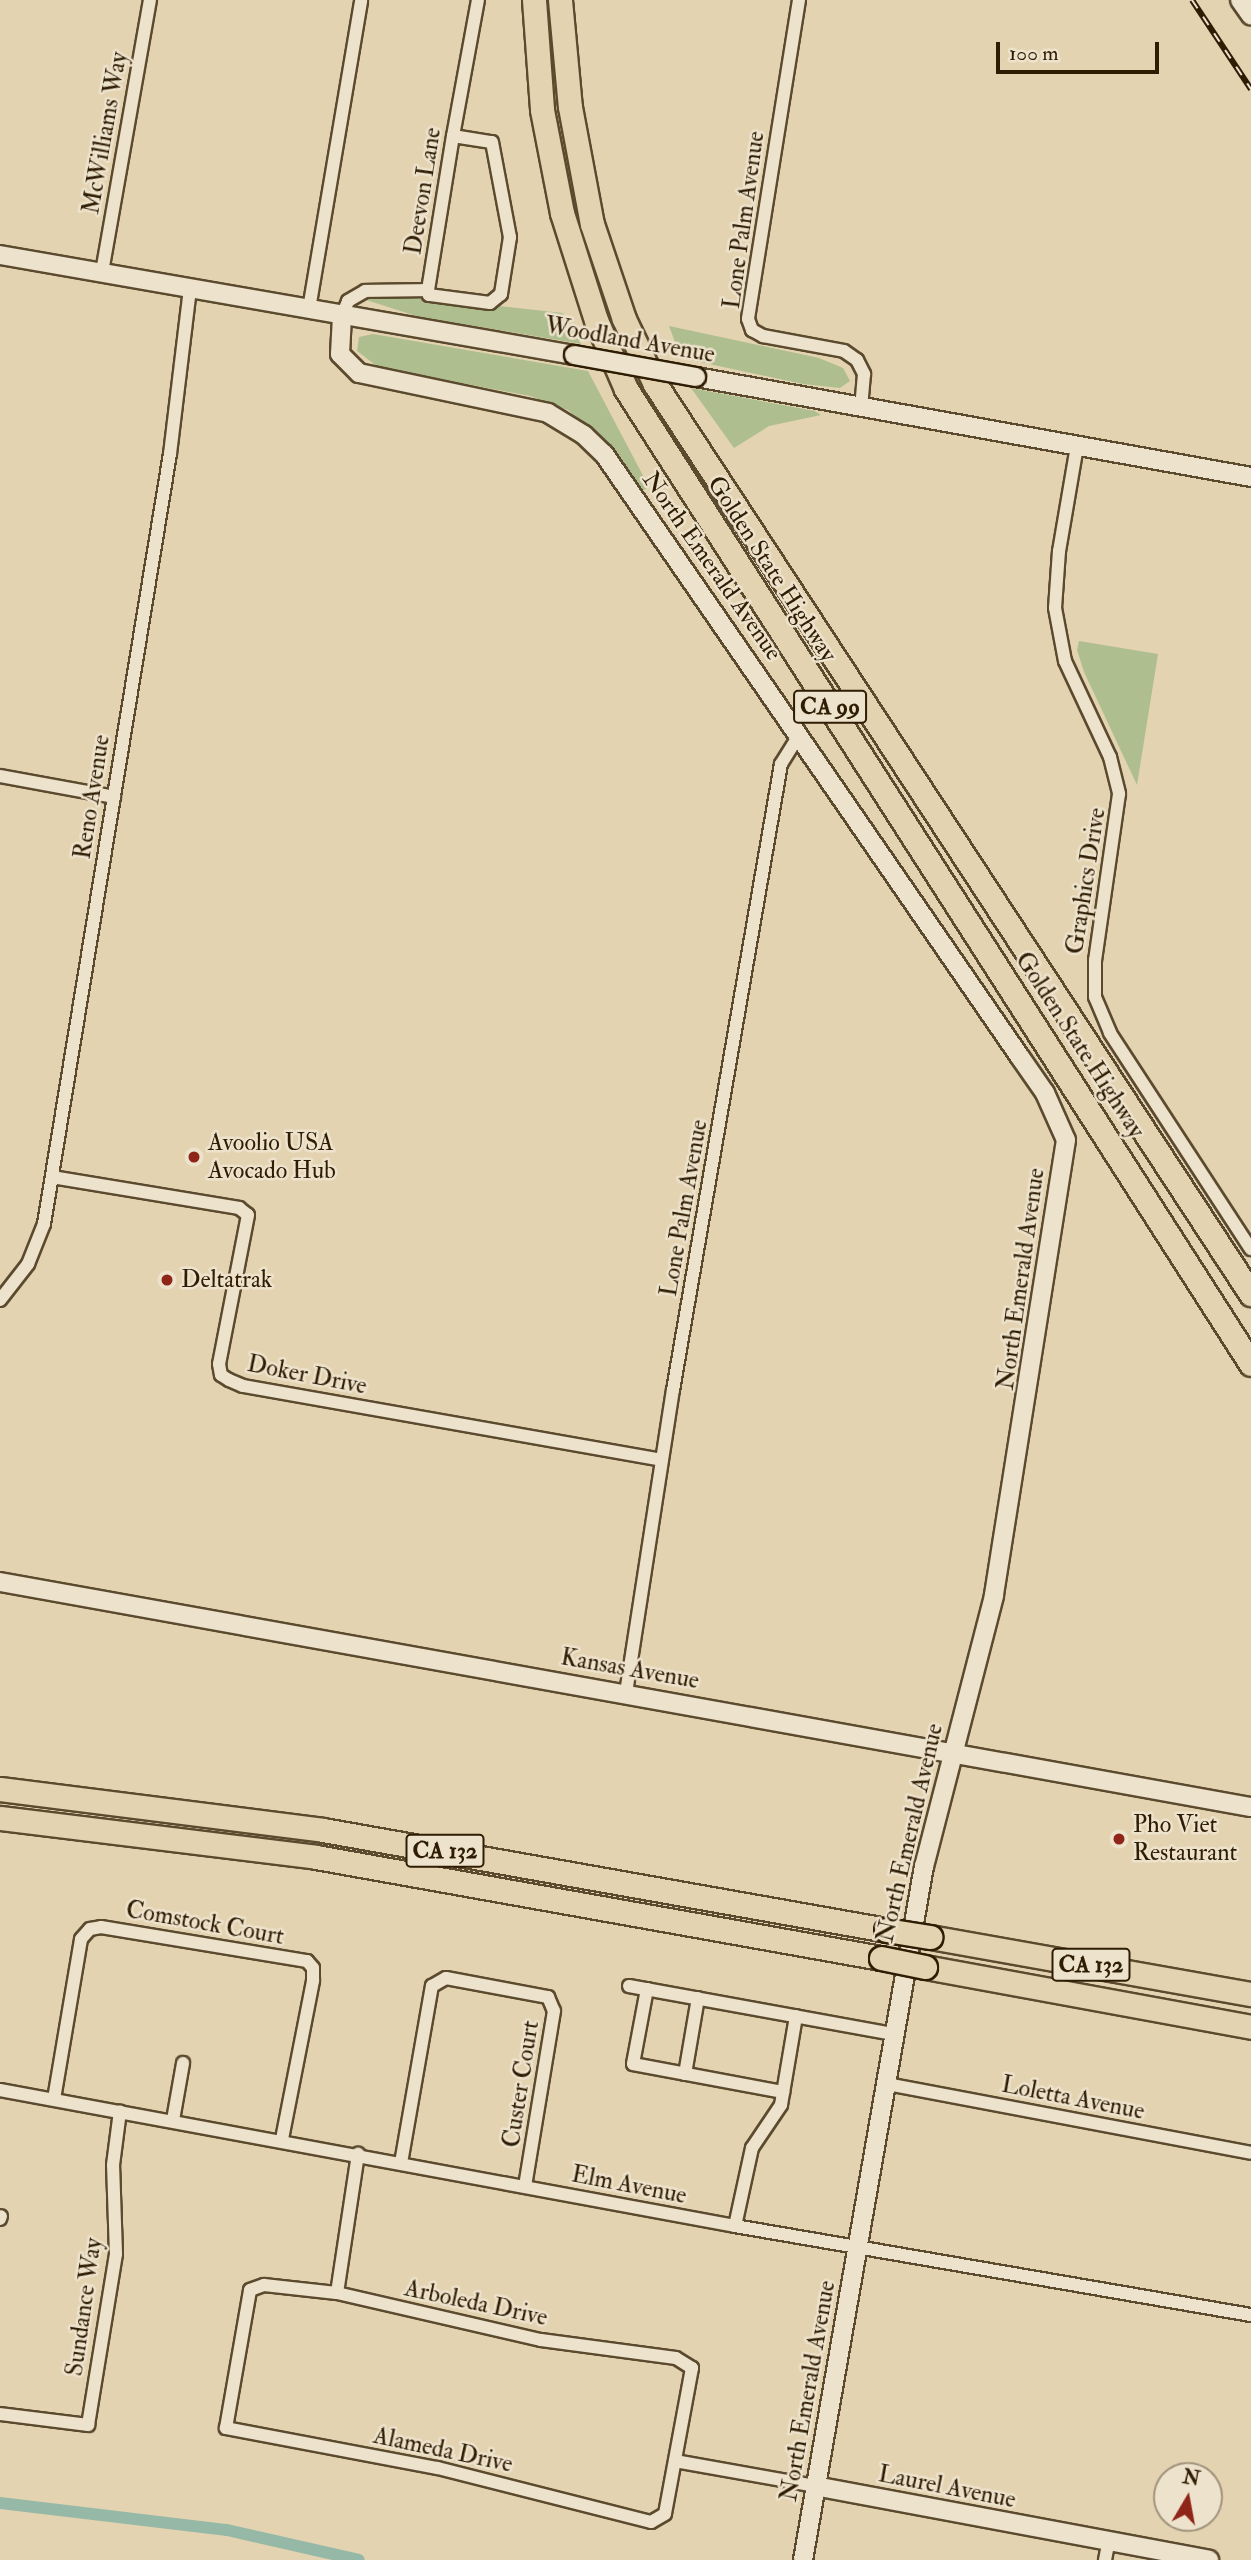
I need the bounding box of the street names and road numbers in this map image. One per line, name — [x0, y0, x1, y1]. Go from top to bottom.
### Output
street label: McWilliams Way — [77, 50, 133, 216]
street label: Deevon Lane — [399, 125, 447, 257]
street label: Lone Palm Avenue — [717, 129, 771, 311]
street label: Woodland Avenue — [543, 311, 717, 369]
street label: North Emerald Avenue — [636, 466, 788, 666]
street label: Golden State Highway — [701, 471, 843, 667]
road number: CA 99 — [792, 688, 868, 726]
street label: Reno Avenue — [68, 733, 116, 861]
street label: Graphics Drive — [1060, 806, 1112, 956]
street label: Golden State Highway — [1009, 947, 1151, 1143]
street label: Lone Palm Avenue — [654, 1117, 714, 1299]
street label: North Emerald Avenue — [991, 1166, 1051, 1392]
street label: Doker Drive — [245, 1349, 369, 1401]
street label: Kansas Avenue — [559, 1643, 701, 1695]
street label: North Emerald Avenue — [871, 1721, 949, 1945]
road number: CA 132 — [405, 1832, 485, 1870]
street label: Comstock Court — [124, 1895, 286, 1951]
road number: CA 132 — [1051, 1946, 1131, 1984]
street label: Custer Court — [497, 2018, 545, 2150]
street label: Loletta Avenue — [999, 2070, 1147, 2126]
street label: Elm Avenue — [569, 2160, 689, 2210]
street label: Sundance Way — [60, 2236, 108, 2378]
street label: Arboleda Drive — [402, 2274, 550, 2332]
street label: North Emerald Avenue — [774, 2278, 842, 2504]
street label: Alameda Drive — [371, 2421, 515, 2479]
street label: Laurel Avenue — [876, 2460, 1018, 2514]

